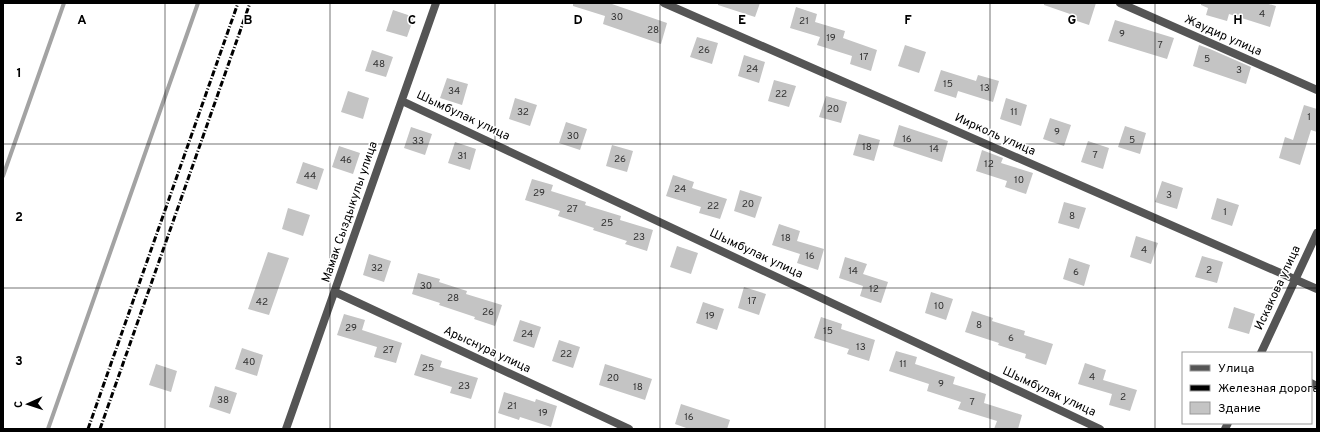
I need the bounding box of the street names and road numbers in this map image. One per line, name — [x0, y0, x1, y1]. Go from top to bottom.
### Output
street label: Жаудир улица — [1182, 12, 1264, 60]
street label: Шымбулак улица — [414, 87, 512, 145]
street label: Иирколь улица — [952, 110, 1038, 160]
street label: Мамак Сыздыкулы улица — [318, 139, 382, 285]
street label: Шымбулак улица — [707, 225, 805, 283]
street label: Искакова улица — [1251, 243, 1305, 333]
street label: Арыснура улица — [441, 323, 533, 377]
street label: Шымбулак улица — [1000, 363, 1098, 421]

